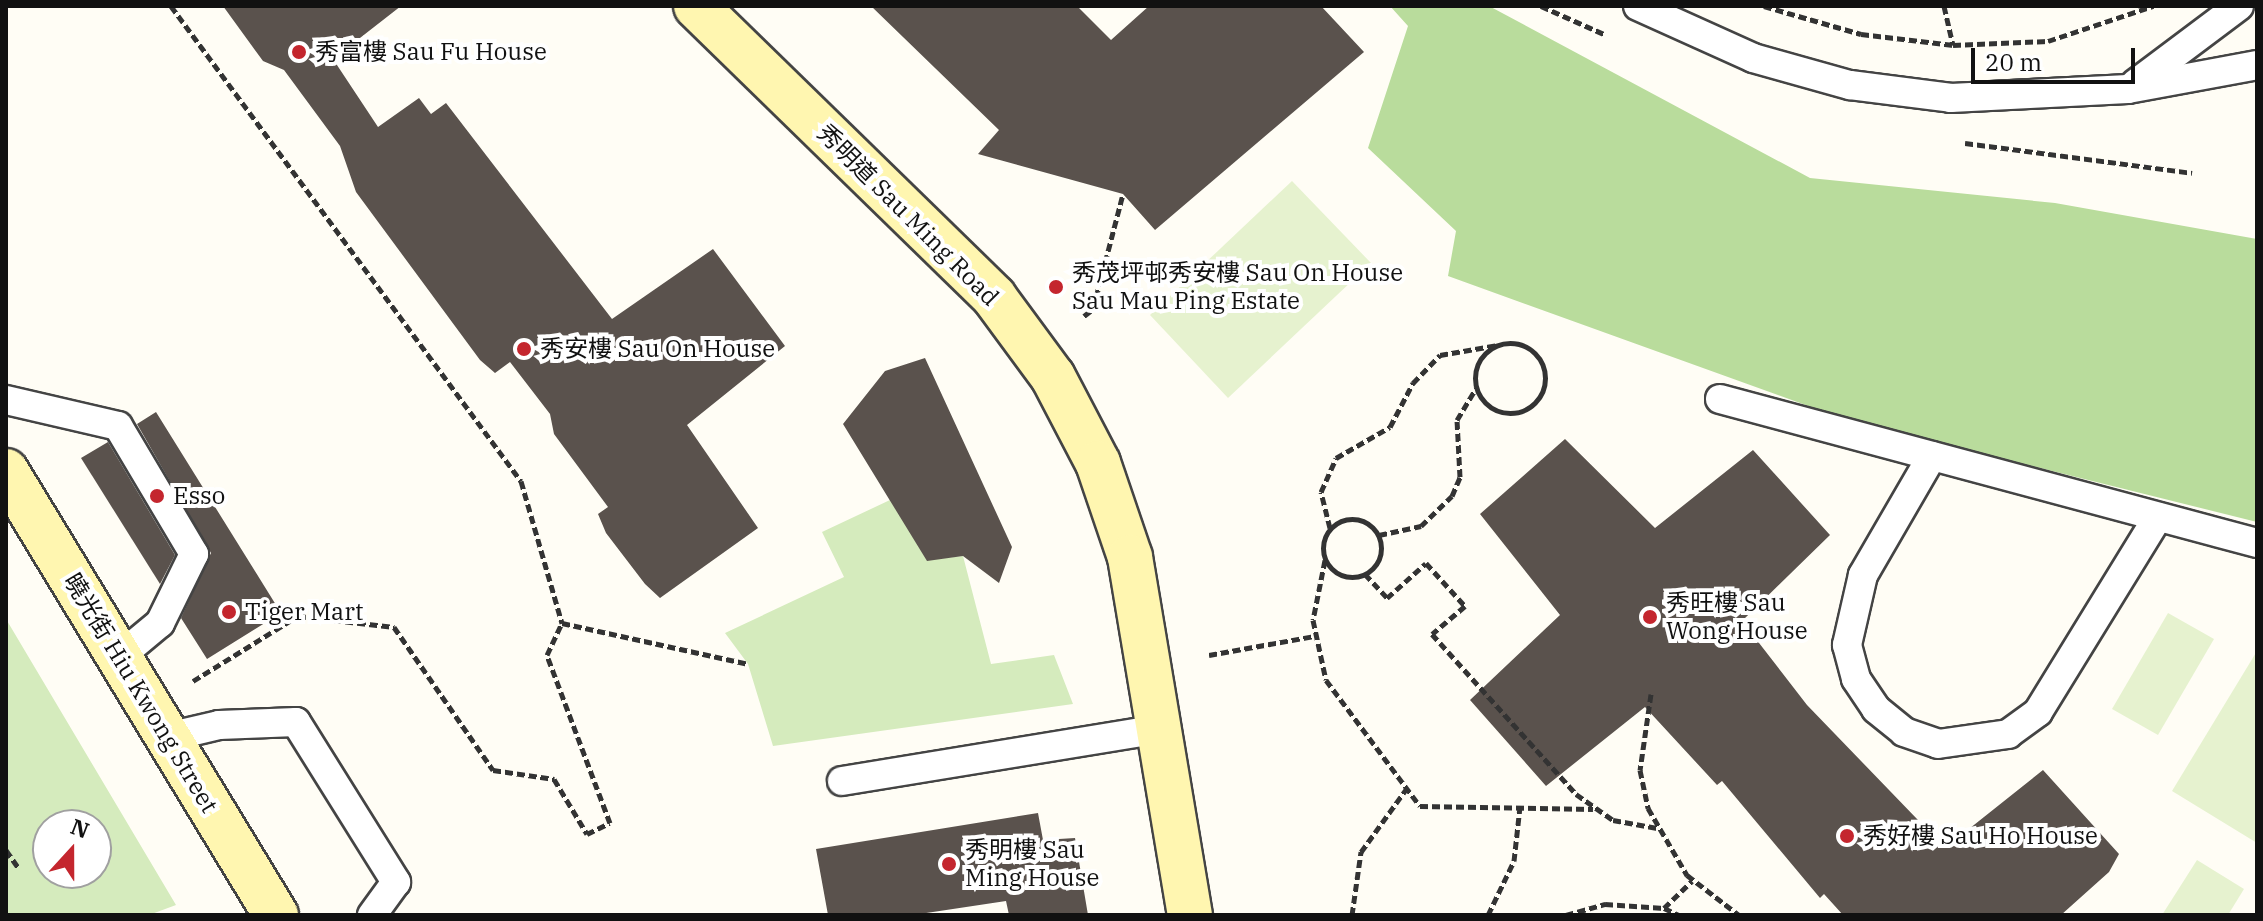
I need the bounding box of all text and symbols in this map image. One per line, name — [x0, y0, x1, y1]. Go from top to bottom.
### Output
scale bar — [1975, 32, 2139, 82]
place label: 秀富樓 Sau Fu House — [315, 38, 547, 66]
marker: 秀富樓 Sau Fu House — [290, 43, 308, 61]
text: 20 m — [1985, 46, 2042, 78]
street label: 秀明道 Sau Ming Road — [811, 118, 1005, 312]
place label: 秀茂坪邨秀安樓 Sau On House Sau Mau Ping Estate — [1072, 259, 1403, 315]
marker: 秀茂坪邨秀安樓 Sau On House Sau Mau Ping Estate — [1047, 278, 1065, 296]
place label: 秀安樓 Sau On House — [540, 335, 775, 363]
marker: 秀安樓 Sau On House — [515, 340, 533, 358]
place label: Esso — [173, 482, 225, 510]
marker: Esso — [148, 487, 166, 505]
street label: 曉光街 Hiu Kwong Street — [58, 568, 224, 818]
place label: 秀旺樓 Sau Wong House — [1666, 589, 1808, 645]
place label: Tiger Mart — [245, 598, 364, 626]
marker: Tiger Mart — [220, 603, 238, 621]
marker: 秀旺樓 Sau Wong House — [1641, 608, 1659, 626]
north arrow — [32, 809, 112, 889]
text: N — [67, 811, 93, 845]
place label: 秀好樓 Sau Ho House — [1863, 822, 2098, 850]
marker: 秀好樓 Sau Ho House — [1838, 827, 1856, 845]
place label: 秀明樓 Sau Ming House — [965, 836, 1099, 892]
marker: 秀明樓 Sau Ming House — [940, 855, 958, 873]

